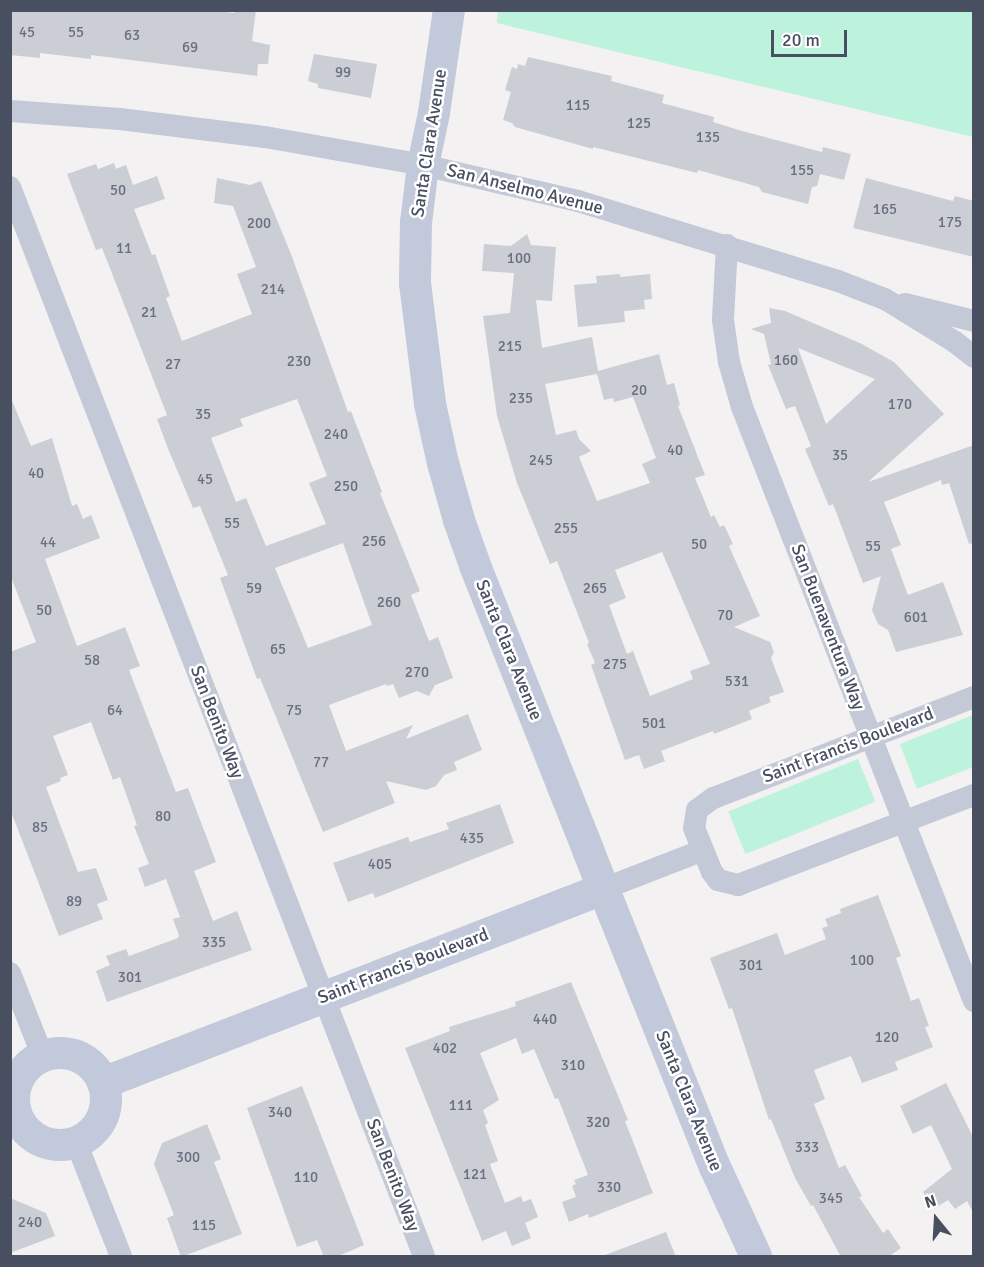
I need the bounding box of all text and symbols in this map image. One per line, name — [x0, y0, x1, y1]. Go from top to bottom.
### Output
scale bar — [774, 18, 850, 56]
house number: 45 — [19, 24, 35, 42]
house number: 55 — [68, 24, 84, 42]
house number: 63 — [124, 27, 140, 45]
text: 20 m — [782, 29, 820, 51]
house number: 69 — [182, 39, 198, 57]
house number: 99 — [335, 64, 351, 82]
street label: Santa Clara Avenue — [407, 67, 451, 219]
house number: 115 — [566, 97, 590, 115]
house number: 125 — [627, 115, 651, 133]
house number: 135 — [696, 129, 720, 147]
street label: San Anselmo Avenue — [445, 159, 605, 219]
house number: 155 — [790, 162, 814, 180]
house number: 50 — [110, 182, 126, 200]
house number: 165 — [873, 201, 897, 219]
house number: 175 — [938, 214, 962, 232]
house number: 200 — [247, 215, 271, 233]
house number: 11 — [116, 240, 132, 258]
house number: 100 — [507, 250, 531, 268]
house number: 214 — [261, 281, 285, 299]
house number: 21 — [141, 304, 157, 322]
house number: 215 — [498, 338, 522, 356]
house number: 160 — [774, 352, 798, 370]
house number: 230 — [287, 353, 311, 371]
house number: 27 — [165, 356, 181, 374]
house number: 20 — [631, 382, 647, 400]
house number: 235 — [509, 390, 533, 408]
house number: 170 — [888, 396, 912, 414]
house number: 35 — [195, 406, 211, 424]
house number: 240 — [324, 426, 348, 444]
house number: 40 — [667, 442, 683, 460]
house number: 35 — [832, 447, 848, 465]
house number: 245 — [529, 452, 553, 470]
house number: 40 — [28, 465, 44, 483]
house number: 45 — [197, 471, 213, 489]
house number: 250 — [334, 478, 358, 496]
house number: 55 — [224, 515, 240, 533]
house number: 255 — [554, 520, 578, 538]
house number: 256 — [362, 533, 386, 551]
house number: 44 — [40, 534, 56, 552]
house number: 50 — [691, 536, 707, 554]
house number: 55 — [865, 538, 881, 556]
street label: San Buenaventura Way — [786, 541, 870, 713]
street label: Santa Clara Avenue — [471, 577, 547, 723]
house number: 59 — [246, 580, 262, 598]
house number: 265 — [583, 580, 607, 598]
house number: 260 — [377, 594, 401, 612]
house number: 50 — [36, 602, 52, 620]
house number: 70 — [717, 607, 733, 625]
house number: 601 — [904, 609, 928, 627]
house number: 65 — [270, 641, 286, 659]
house number: 58 — [84, 652, 100, 670]
house number: 275 — [603, 656, 627, 674]
street label: San Benito Way — [186, 663, 248, 781]
house number: 270 — [405, 664, 429, 682]
house number: 531 — [725, 673, 749, 691]
house number: 64 — [107, 702, 123, 720]
house number: 75 — [286, 702, 302, 720]
street label: Saint Francis Boulevard — [760, 702, 936, 788]
house number: 501 — [642, 715, 666, 733]
house number: 77 — [313, 754, 329, 772]
house number: 80 — [155, 808, 171, 826]
house number: 85 — [32, 819, 48, 837]
house number: 435 — [460, 830, 484, 848]
house number: 405 — [368, 856, 392, 874]
house number: 89 — [66, 893, 82, 911]
street label: Saint Francis Boulevard — [315, 923, 491, 1009]
house number: 335 — [202, 934, 226, 952]
house number: 100 — [850, 952, 874, 970]
house number: 301 — [739, 957, 763, 975]
house number: 301 — [118, 969, 142, 987]
house number: 440 — [533, 1011, 557, 1029]
street label: Santa Clara Avenue — [651, 1028, 727, 1174]
house number: 120 — [875, 1029, 899, 1047]
house number: 402 — [433, 1040, 457, 1058]
house number: 310 — [561, 1057, 585, 1075]
house number: 111 — [449, 1097, 473, 1115]
house number: 340 — [268, 1104, 292, 1122]
house number: 320 — [586, 1114, 610, 1132]
street label: San Benito Way — [362, 1116, 424, 1234]
house number: 333 — [795, 1139, 819, 1157]
house number: 300 — [176, 1149, 200, 1167]
house number: 121 — [463, 1166, 487, 1184]
house number: 110 — [294, 1169, 318, 1187]
house number: 330 — [597, 1179, 621, 1197]
north arrow — [906, 1189, 966, 1249]
house number: 345 — [819, 1190, 843, 1208]
text: N — [922, 1191, 939, 1213]
house number: 240 — [18, 1214, 42, 1232]
house number: 115 — [192, 1217, 216, 1235]

